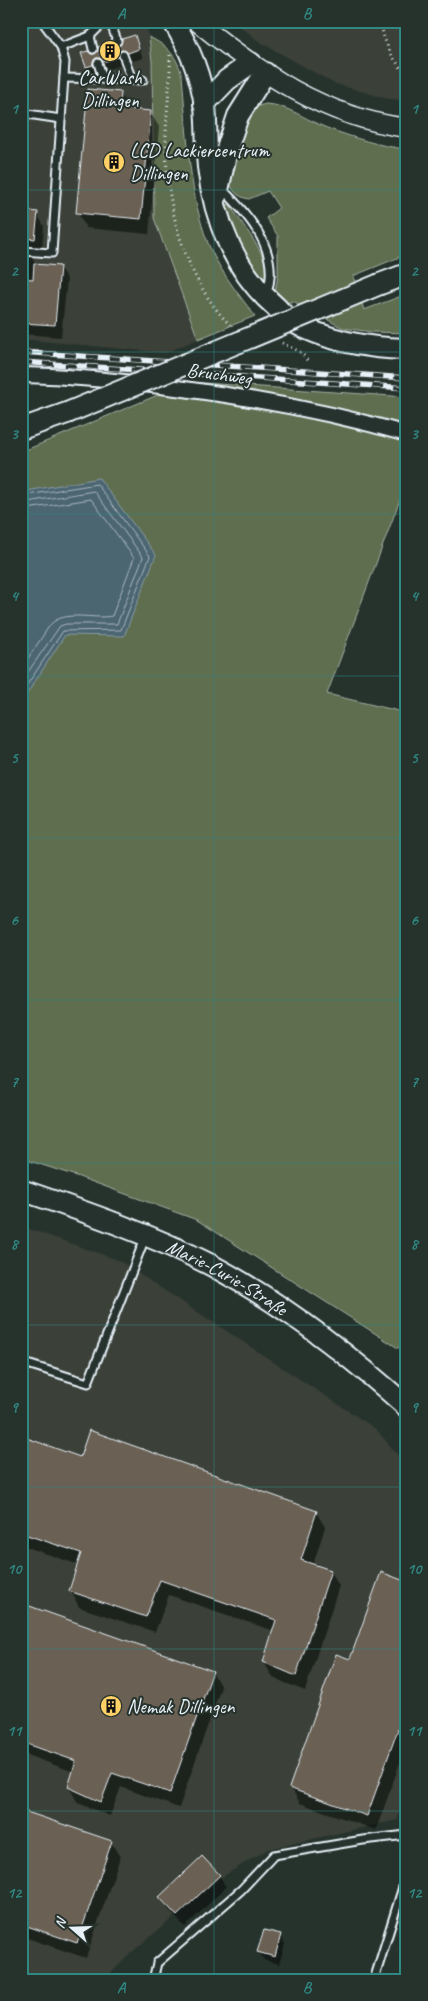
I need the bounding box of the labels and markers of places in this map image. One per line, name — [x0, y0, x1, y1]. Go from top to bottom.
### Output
building icon: CarWash Dillingen — [98, 39, 122, 63]
place label: CarWash Dillingen — [78, 65, 143, 113]
place label: LCD Lackiercentrum Dillingen — [130, 138, 271, 186]
building icon: LCD Lackiercentrum Dillingen — [102, 150, 126, 174]
building icon: Nemak Dillingen — [99, 1694, 123, 1718]
place label: Nemak Dillingen — [127, 1694, 235, 1719]

